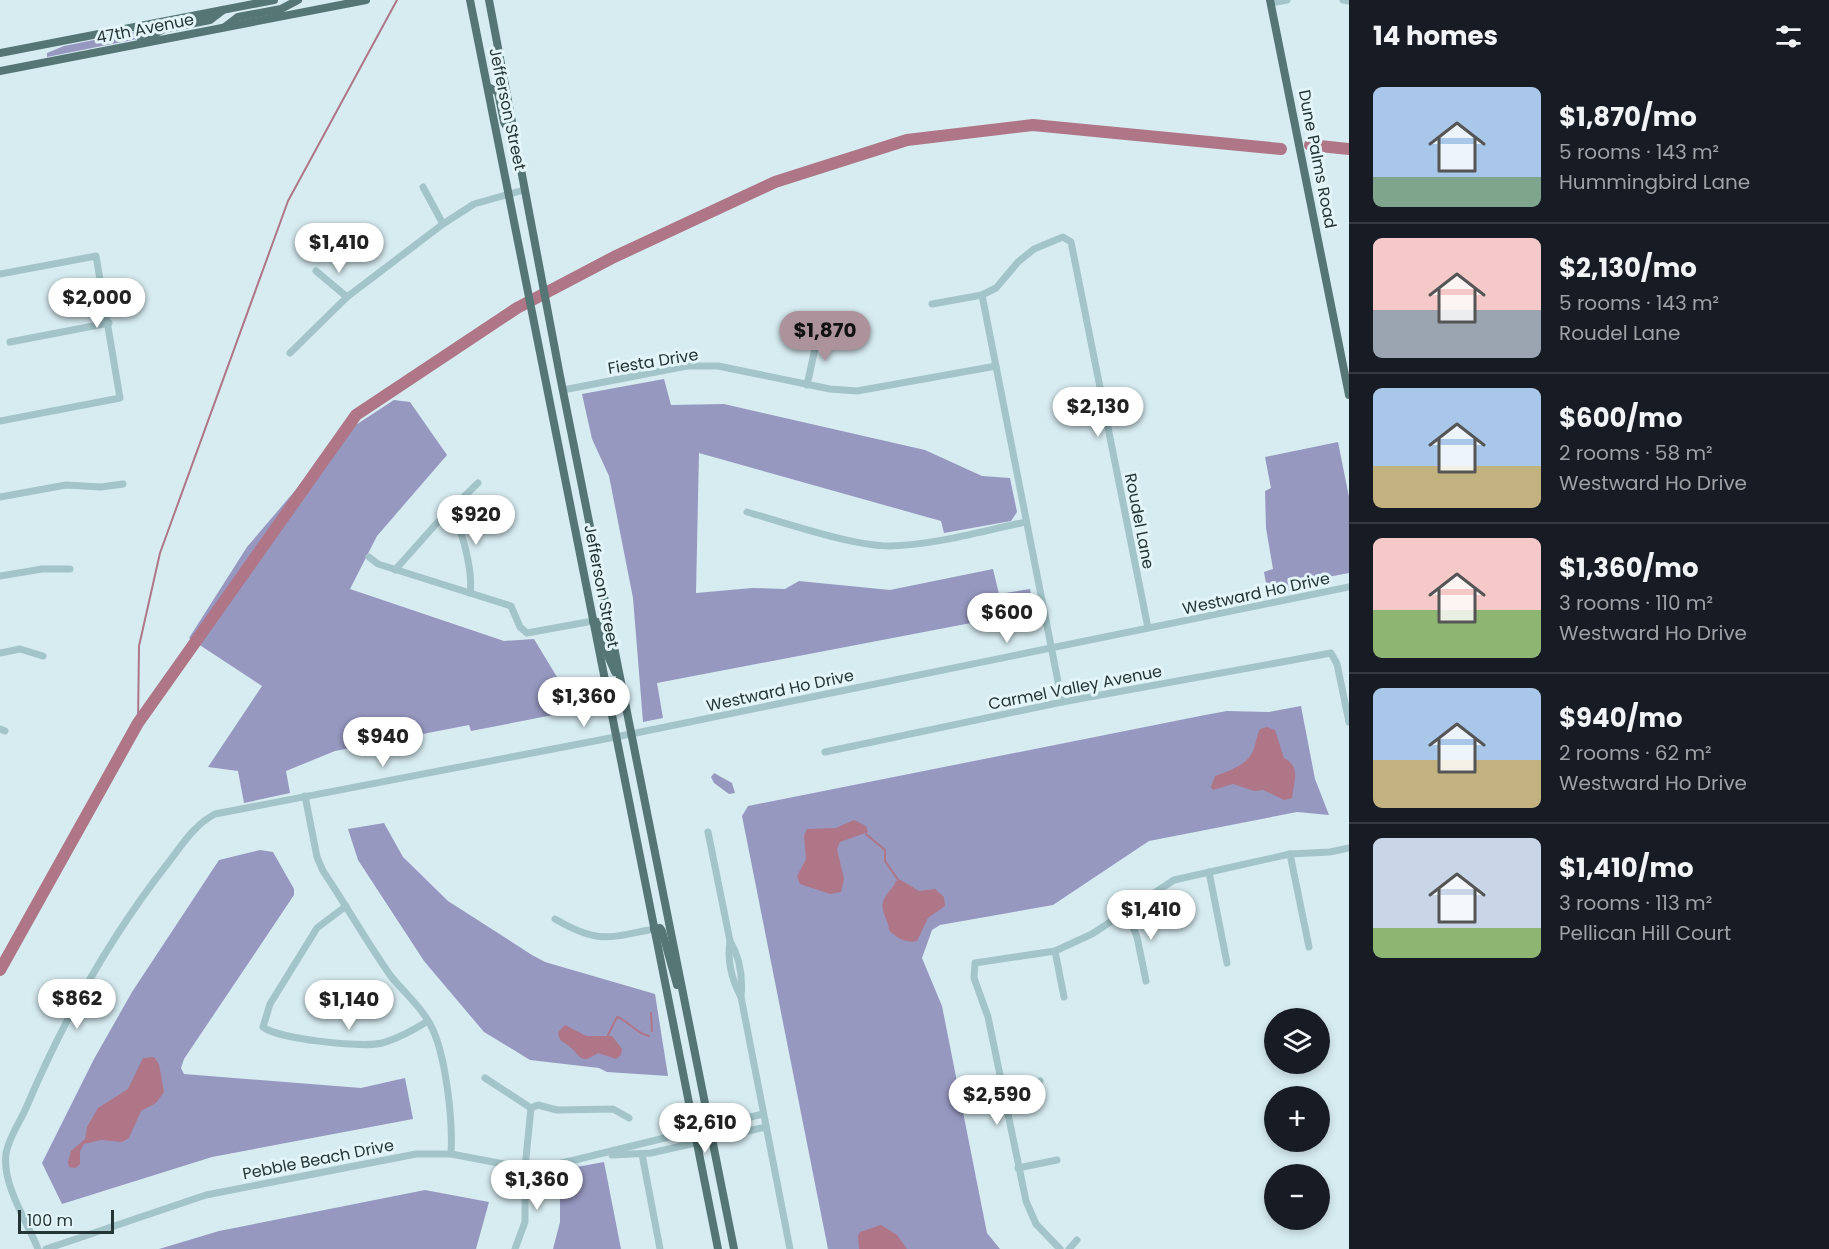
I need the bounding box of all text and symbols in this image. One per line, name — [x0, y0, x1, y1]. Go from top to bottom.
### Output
street label: 47th Avenue — [94, 8, 196, 49]
text: 14 homes — [1373, 18, 1498, 54]
icon: filters — [1772, 20, 1805, 53]
street label: Jefferson Street — [483, 46, 532, 173]
street label: Dune Palms Road — [1293, 88, 1342, 230]
text: $1,870/mo — [1559, 99, 1697, 135]
icon: home — [1421, 111, 1493, 183]
text: 5 rooms · 143 m² — [1559, 138, 1719, 166]
text: Hummingbird Lane — [1559, 168, 1750, 196]
pin: $1,410 — [290, 223, 388, 274]
text: $1,410 — [309, 228, 369, 256]
text: $2,130/mo — [1559, 250, 1697, 286]
icon: home — [1421, 262, 1493, 334]
pin: $2,000 — [48, 278, 146, 329]
text: $2,000 — [62, 283, 132, 311]
text: 5 rooms · 143 m² — [1559, 289, 1719, 317]
pin: $1,870 — [776, 311, 874, 362]
text: $1,870 — [793, 316, 857, 344]
text: Roudel Lane — [1559, 319, 1680, 347]
street label: Fiesta Drive — [606, 343, 700, 380]
pin: $2,130 — [1049, 387, 1147, 438]
text: $2,130 — [1067, 392, 1129, 420]
text: $600/mo — [1559, 400, 1682, 436]
icon: home — [1421, 412, 1493, 484]
text: 2 rooms · 58 m² — [1559, 439, 1713, 467]
text: Westward Ho Drive — [1559, 469, 1747, 497]
street label: Roudel Lane — [1119, 471, 1160, 571]
pin: $920 — [440, 495, 512, 546]
text: $920 — [451, 500, 501, 528]
street label: Jefferson Street — [578, 523, 625, 650]
text: $1,360/mo — [1559, 550, 1698, 586]
icon: home — [1421, 562, 1493, 634]
street label: Westward Ho Drive — [1180, 567, 1332, 620]
text: 3 rooms · 110 m² — [1559, 589, 1713, 617]
pin: $600 — [971, 593, 1043, 644]
text: $600 — [981, 598, 1033, 626]
text: Westward Ho Drive — [1559, 619, 1747, 647]
street label: Carmel Valley Avenue — [986, 659, 1164, 716]
street label: Westward Ho Drive — [704, 664, 856, 717]
pin: $1,360 — [535, 677, 633, 728]
text: $1,360 — [552, 682, 616, 710]
text: $940/mo — [1559, 700, 1683, 736]
icon: home — [1421, 712, 1493, 784]
pin: $940 — [347, 717, 419, 768]
text: $940 — [357, 722, 409, 750]
text: 2 rooms · 62 m² — [1559, 739, 1712, 767]
text: Westward Ho Drive — [1559, 769, 1747, 797]
text: $1,410/mo — [1559, 850, 1694, 886]
icon: home — [1421, 862, 1493, 934]
text: 3 rooms · 113 m² — [1559, 889, 1712, 917]
pin: $1,410 — [1102, 890, 1200, 941]
text: $1,410 — [1121, 895, 1181, 923]
text: Pellican Hill Court — [1559, 919, 1731, 947]
pin: $862 — [41, 979, 113, 1030]
pin: $1,140 — [300, 980, 398, 1031]
text: $862 — [52, 984, 102, 1012]
text: $1,140 — [319, 985, 379, 1013]
map controls — [1264, 1008, 1330, 1230]
button: layers — [1264, 1008, 1330, 1074]
pin: $2,590 — [948, 1075, 1046, 1126]
text: $2,590 — [963, 1080, 1031, 1108]
button: + — [1264, 1086, 1330, 1152]
pin: $2,610 — [656, 1103, 754, 1154]
text: $2,610 — [673, 1108, 737, 1136]
street label: Pebble Beach Drive — [240, 1134, 396, 1185]
pin: $1,360 — [488, 1160, 586, 1211]
button: − — [1264, 1164, 1330, 1230]
text: $1,360 — [505, 1165, 569, 1193]
scale bar — [18, 1207, 114, 1234]
text: 100 m — [27, 1209, 73, 1232]

